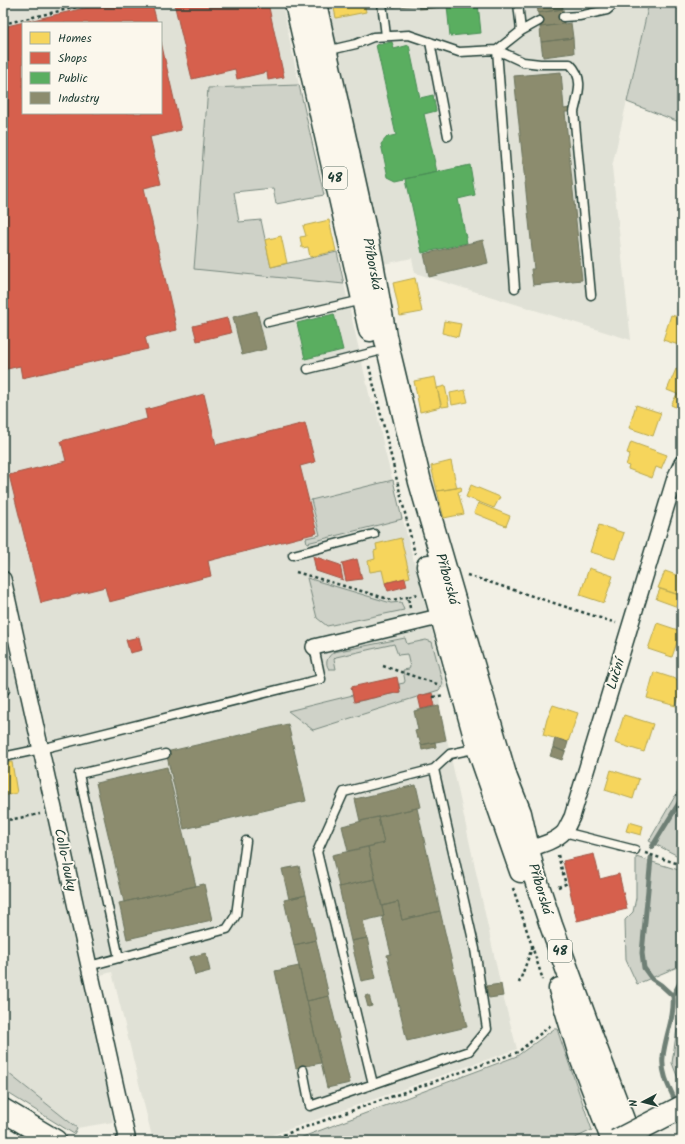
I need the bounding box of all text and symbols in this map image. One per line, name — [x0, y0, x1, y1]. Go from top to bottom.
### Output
legend — [22, 22, 162, 114]
text: Homes — [58, 29, 92, 48]
text: Shops — [58, 49, 87, 68]
text: Public — [58, 69, 88, 88]
text: Industry — [58, 89, 100, 108]
road number: 48 — [323, 167, 347, 189]
street label: Příborská — [356, 236, 388, 293]
street label: Příborská — [429, 551, 465, 609]
street label: Luční — [601, 653, 632, 692]
street label: Collo-louky — [48, 826, 83, 894]
street label: Příborská — [522, 861, 559, 919]
road number: 48 — [548, 940, 572, 962]
north arrow — [623, 1082, 663, 1122]
text: N — [625, 1099, 643, 1108]

